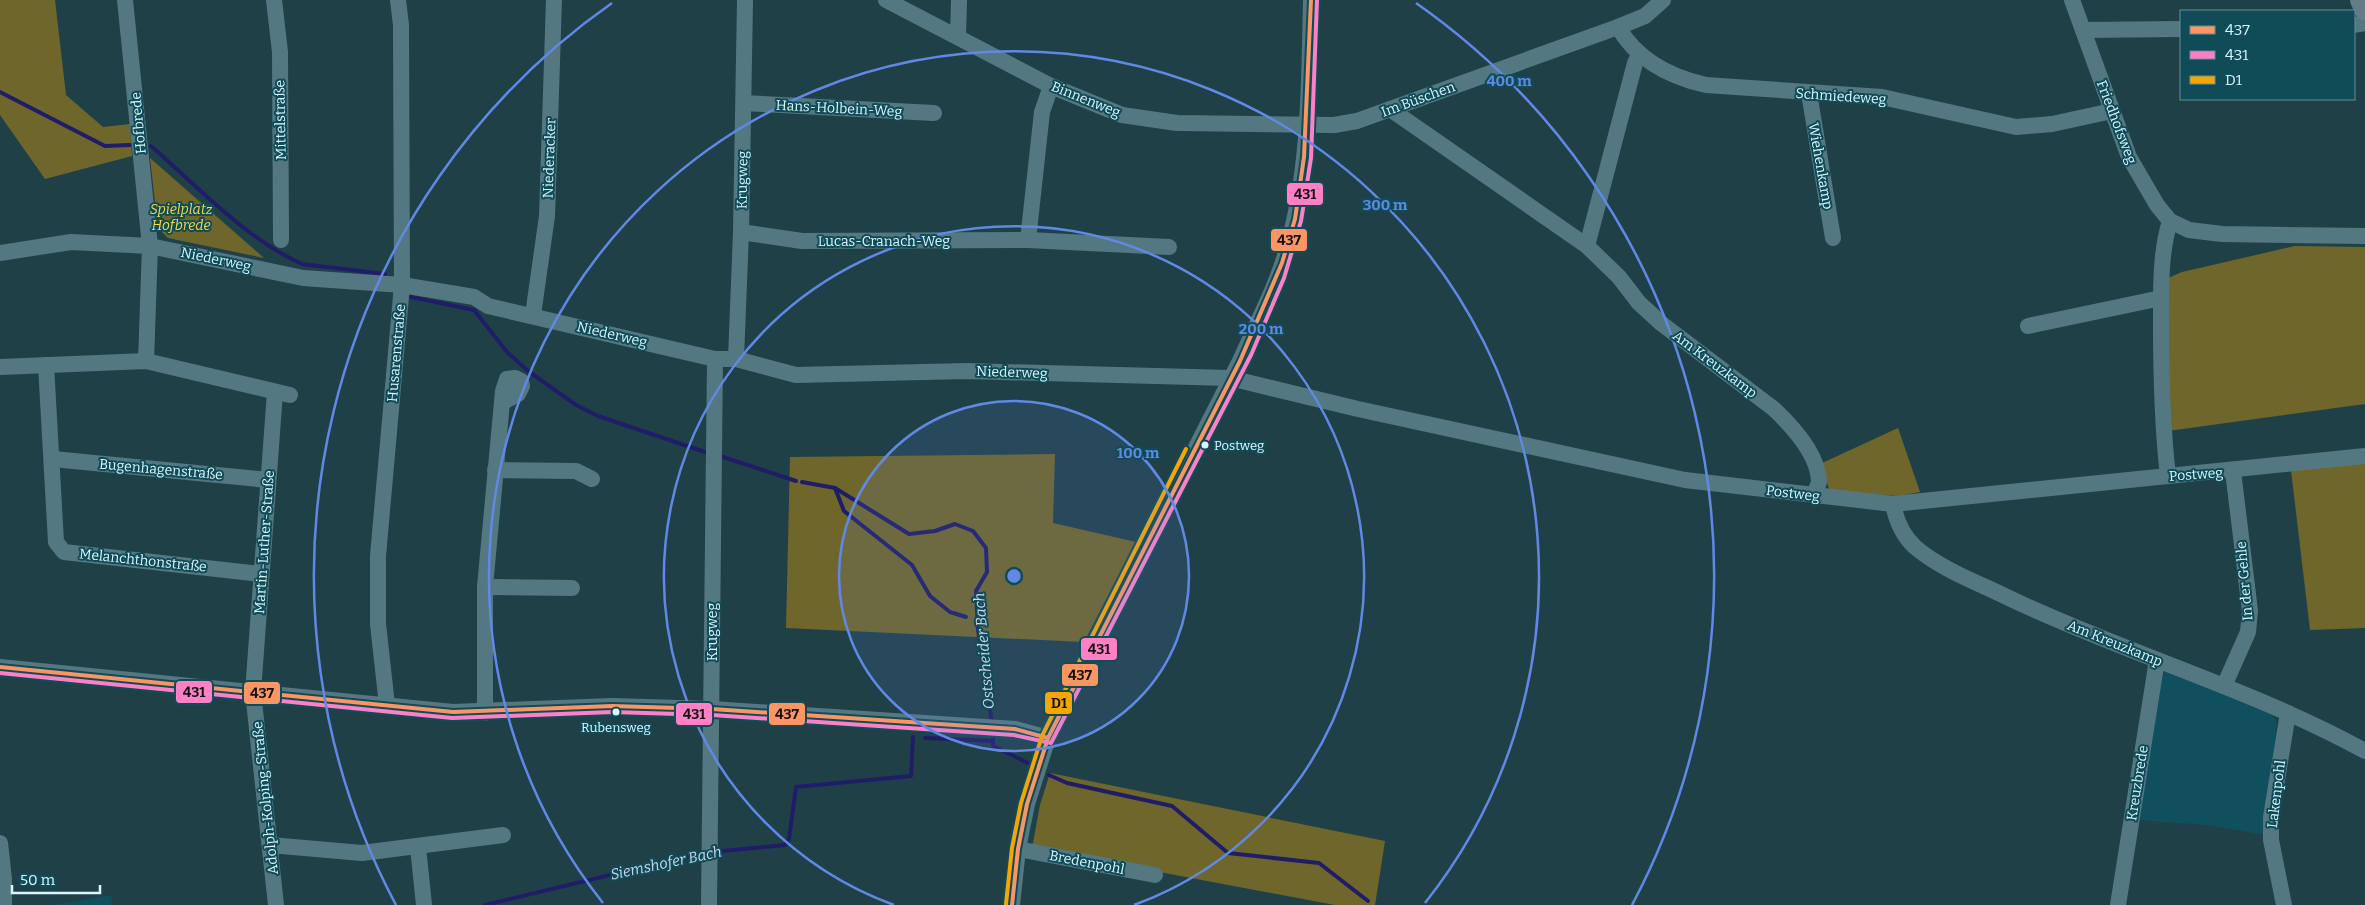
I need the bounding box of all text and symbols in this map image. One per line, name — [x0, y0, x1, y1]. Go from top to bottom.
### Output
legend — [2180, 10, 2355, 100]
text: 437 — [2225, 21, 2250, 39]
text: 431 — [2225, 46, 2248, 64]
text: D1 — [2225, 71, 2242, 89]
text: 400 m — [1486, 72, 1532, 90]
street label: Binnenweg — [1049, 78, 1123, 121]
street label: Im Büschen — [1379, 78, 1458, 121]
street label: Friedhofsweg — [2093, 78, 2140, 167]
street label: Mittelstraße — [271, 80, 290, 160]
street label: Schmiedeweg — [1795, 85, 1887, 108]
street label: Hofbrede — [127, 91, 150, 155]
street label: Hans-Holbein-Weg — [775, 97, 903, 120]
street label: Niederacker — [540, 117, 559, 199]
street label: Wiehenkamp — [1805, 121, 1836, 211]
street label: Krugweg — [733, 150, 752, 209]
line badge: 431 — [1286, 182, 1324, 206]
text: 431 — [1294, 186, 1316, 203]
text: 300 m — [1363, 196, 1408, 214]
park label: Spielplatz Hofbrede — [150, 201, 213, 234]
line badge: 437 — [1270, 228, 1308, 252]
text: 437 — [1277, 232, 1302, 249]
street label: Lucas-Cranach-Weg — [818, 233, 950, 250]
street label: Niederweg — [179, 244, 253, 275]
street label: Husarenstraße — [384, 303, 409, 403]
street label: Niederweg — [575, 318, 649, 351]
text: 200 m — [1239, 320, 1284, 338]
street label: Am Kreuzkamp — [1669, 327, 1760, 402]
street label: Niederweg — [976, 363, 1048, 382]
place label: Postweg — [1214, 438, 1264, 453]
marker: Postweg — [1200, 440, 1210, 450]
text: 100 m — [1117, 444, 1160, 462]
street label: Bugenhagenstraße — [98, 456, 223, 483]
street label: Postweg — [2168, 464, 2224, 485]
street label: Martin-Luther-Straße — [251, 470, 278, 614]
street label: Postweg — [1765, 482, 1821, 505]
street label: In der Gehle — [2233, 540, 2256, 621]
street label: Melanchthonstraße — [78, 545, 208, 576]
centre of rings — [1005, 567, 1023, 585]
water label: Ostscheider Bach — [970, 592, 998, 710]
street label: Krugweg — [704, 603, 721, 661]
street label: Am Kreuzkamp — [2065, 617, 2165, 670]
line badge: 431 — [1080, 637, 1118, 661]
text: 431 — [1088, 641, 1110, 658]
line badge: 437 — [1061, 663, 1099, 687]
text: 437 — [1068, 667, 1093, 684]
line badge: 431 — [175, 680, 213, 704]
line badge: 437 — [243, 681, 281, 705]
text: 431 — [183, 684, 205, 701]
text: 437 — [250, 685, 275, 702]
line badge: D1 — [1044, 691, 1073, 715]
text: D1 — [1051, 695, 1067, 712]
line badge: 431 — [675, 702, 713, 726]
line badge: 437 — [768, 702, 806, 726]
text: 431 — [683, 706, 705, 723]
text: 437 — [775, 706, 800, 723]
marker: Rubensweg — [611, 707, 621, 717]
place label: Rubensweg — [581, 720, 651, 735]
street label: Adolph-Kolping-Straße — [249, 721, 282, 875]
street label: Kreuzbrede — [2123, 744, 2152, 822]
street label: Lakenpohl — [2264, 759, 2289, 829]
water label: Siemshofer Bach — [609, 842, 723, 884]
street label: Bredenpohl — [1048, 847, 1126, 878]
scale bar — [12, 862, 100, 894]
text: 50 m — [20, 871, 56, 889]

